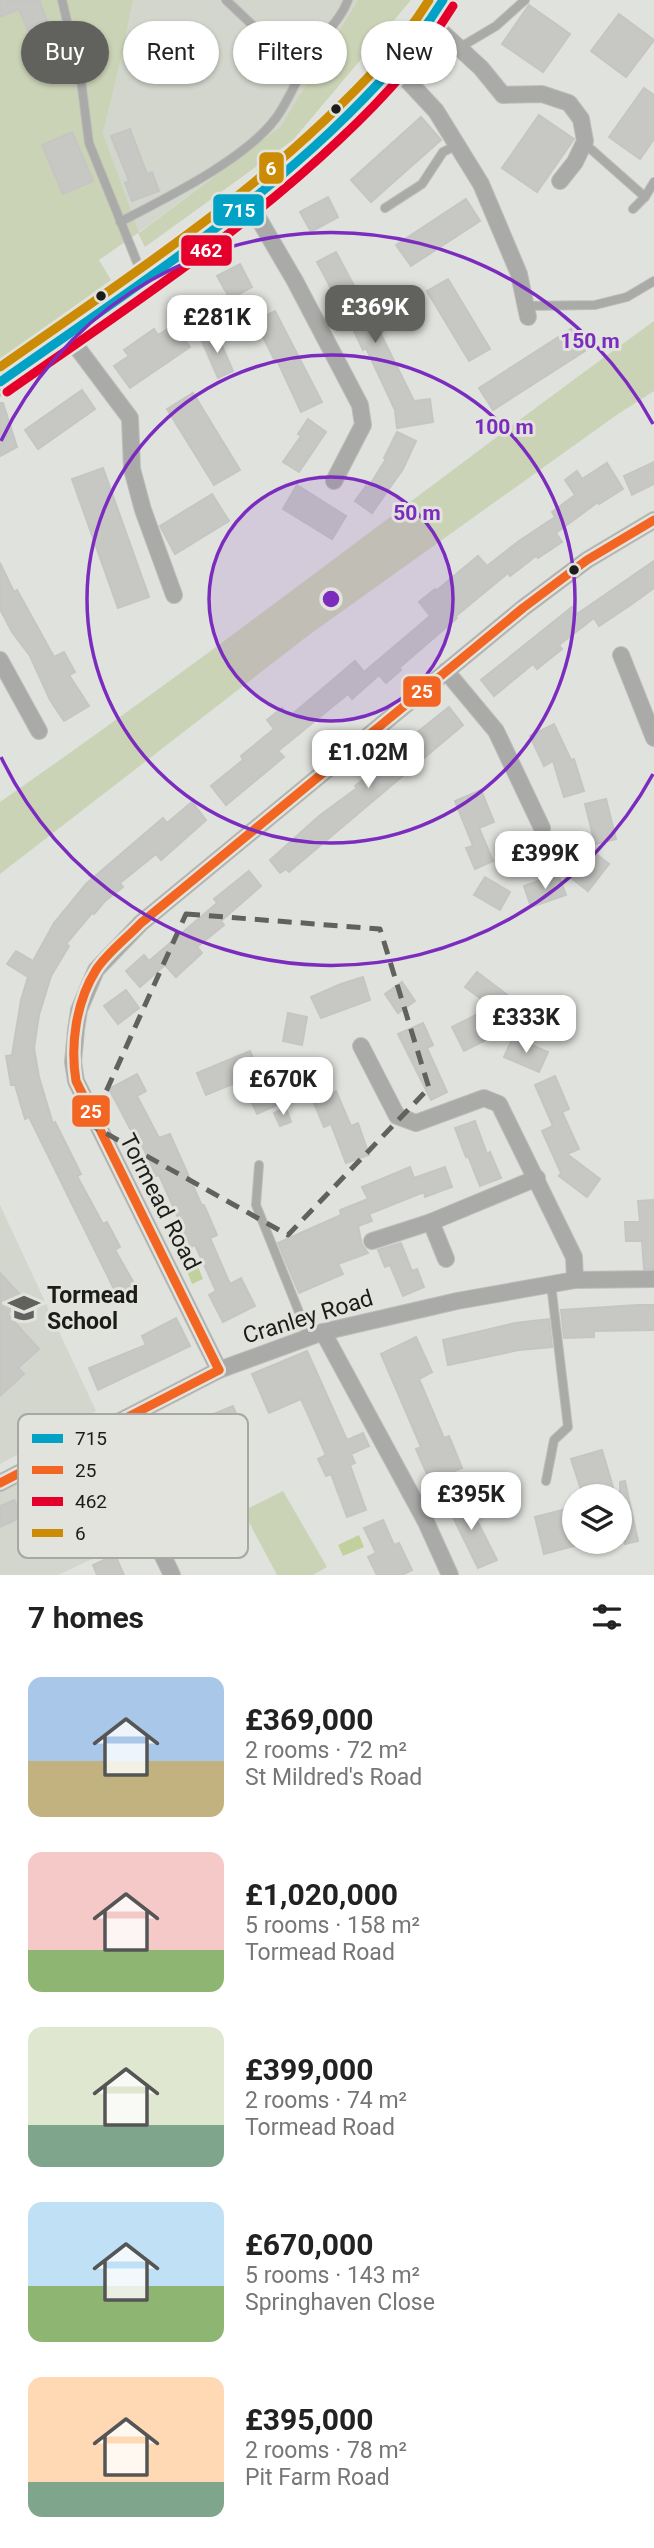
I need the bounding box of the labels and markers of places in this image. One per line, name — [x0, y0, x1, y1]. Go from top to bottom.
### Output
unlabelled marker — [329, 102, 343, 116]
pin: £369K — [326, 286, 424, 345]
unlabelled marker — [94, 289, 108, 303]
pin: £281K — [168, 296, 266, 355]
unlabelled marker — [567, 563, 581, 577]
centre of rings — [319, 587, 343, 611]
pin: £1.02M — [311, 730, 425, 790]
pin: £399K — [496, 832, 594, 891]
pin: £333K — [477, 996, 575, 1055]
pin: £670K — [234, 1058, 332, 1117]
place label: Tormead School — [47, 1282, 138, 1335]
school or university icon: Tormead School — [7, 1291, 41, 1325]
pin: £395K — [422, 1472, 520, 1532]

